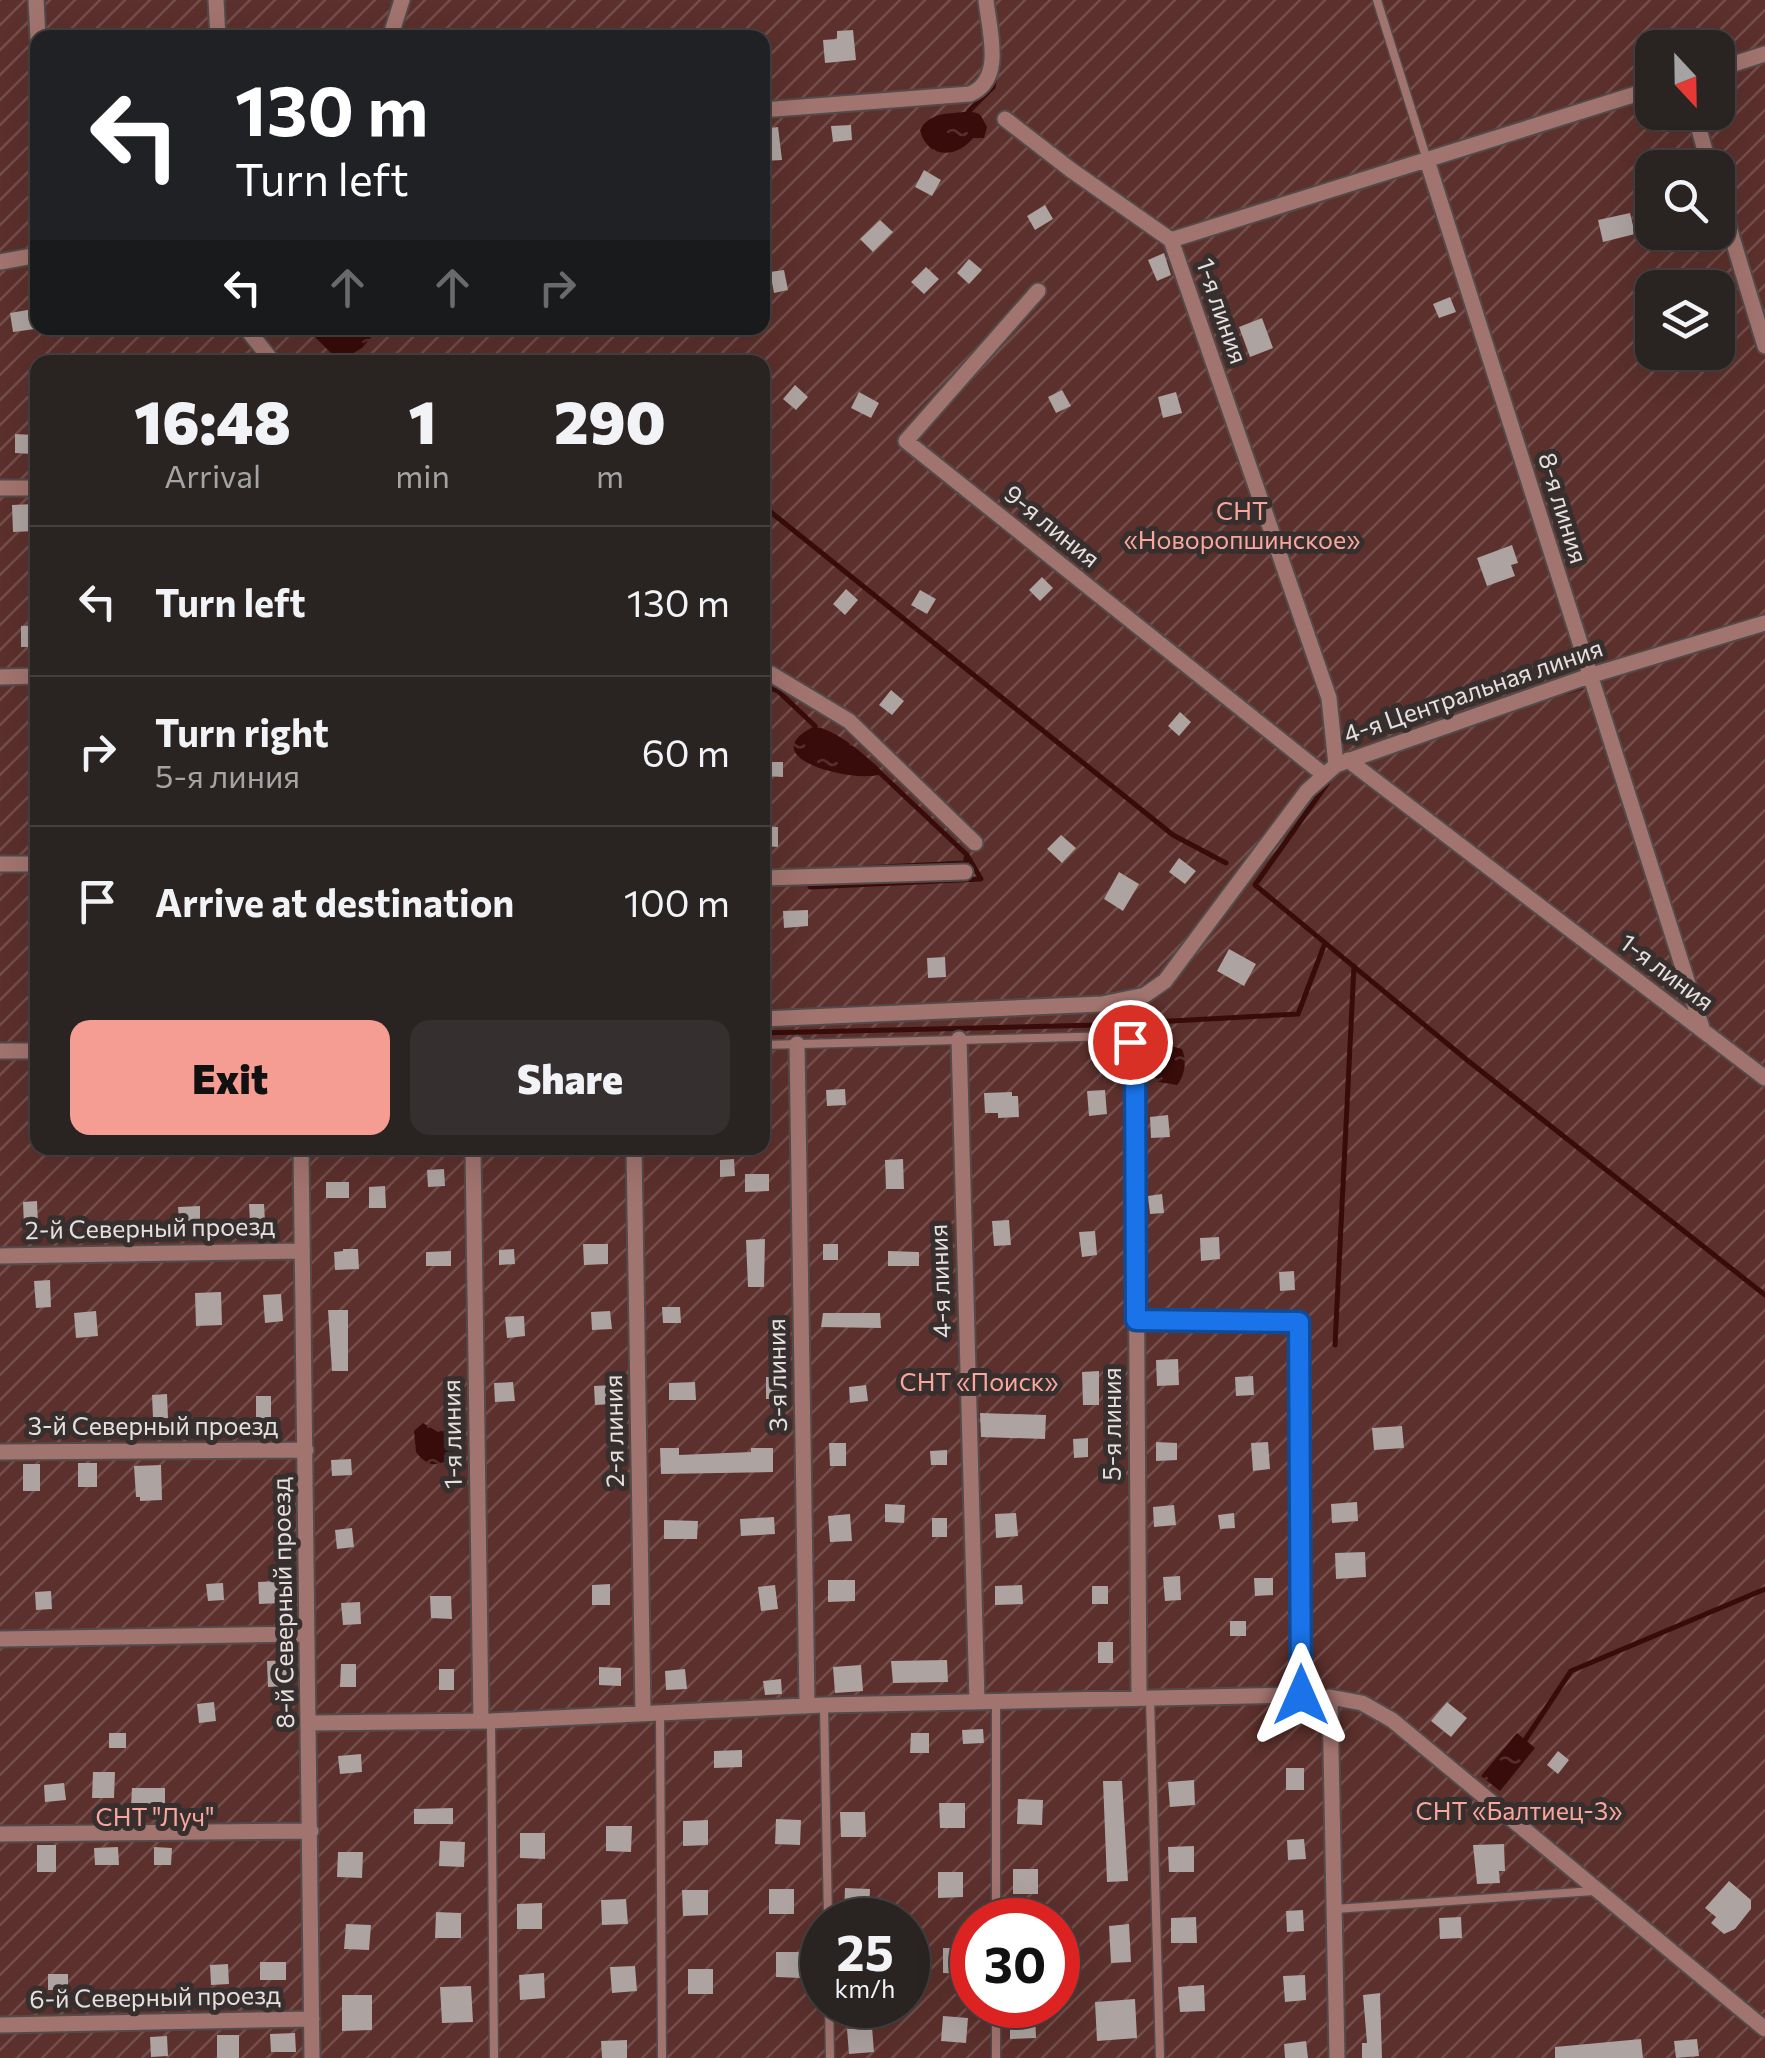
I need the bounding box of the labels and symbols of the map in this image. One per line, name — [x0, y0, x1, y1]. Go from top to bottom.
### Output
north arrow — [1635, 30, 1735, 130]
street label: 1-я линия — [1191, 254, 1255, 367]
street label: 8-я линия — [1533, 449, 1595, 567]
street label: 9-я линия — [999, 478, 1106, 573]
park label: СНТ «Новоропшинское» — [1124, 495, 1360, 554]
street label: 4-я Центральная линия — [1339, 632, 1606, 749]
street label: 1-я линия — [1615, 926, 1720, 1016]
pin — [1088, 1000, 1173, 1085]
street label: 2-й Северный проезд — [25, 1210, 276, 1244]
street label: 4-я линия — [922, 1224, 956, 1339]
street label: 3-я линия — [760, 1318, 792, 1432]
park label: СНТ «Поиск» — [900, 1366, 1058, 1396]
street label: 5-я линия — [1096, 1367, 1126, 1481]
street label: 2-я линия — [597, 1374, 629, 1488]
street label: 1-я линия — [435, 1379, 467, 1489]
street label: 3-й Северный проезд — [28, 1410, 279, 1440]
street label: 8-й Северный проезд — [265, 1477, 299, 1729]
position arrow — [1249, 1643, 1353, 1747]
park label: СНТ «Балтиец-3» — [1416, 1795, 1622, 1825]
park label: СНТ "Луч" — [96, 1801, 214, 1831]
speed limit sign: 30 — [950, 1898, 1080, 2028]
street label: 6-й Северный проезд — [29, 1979, 281, 2013]

